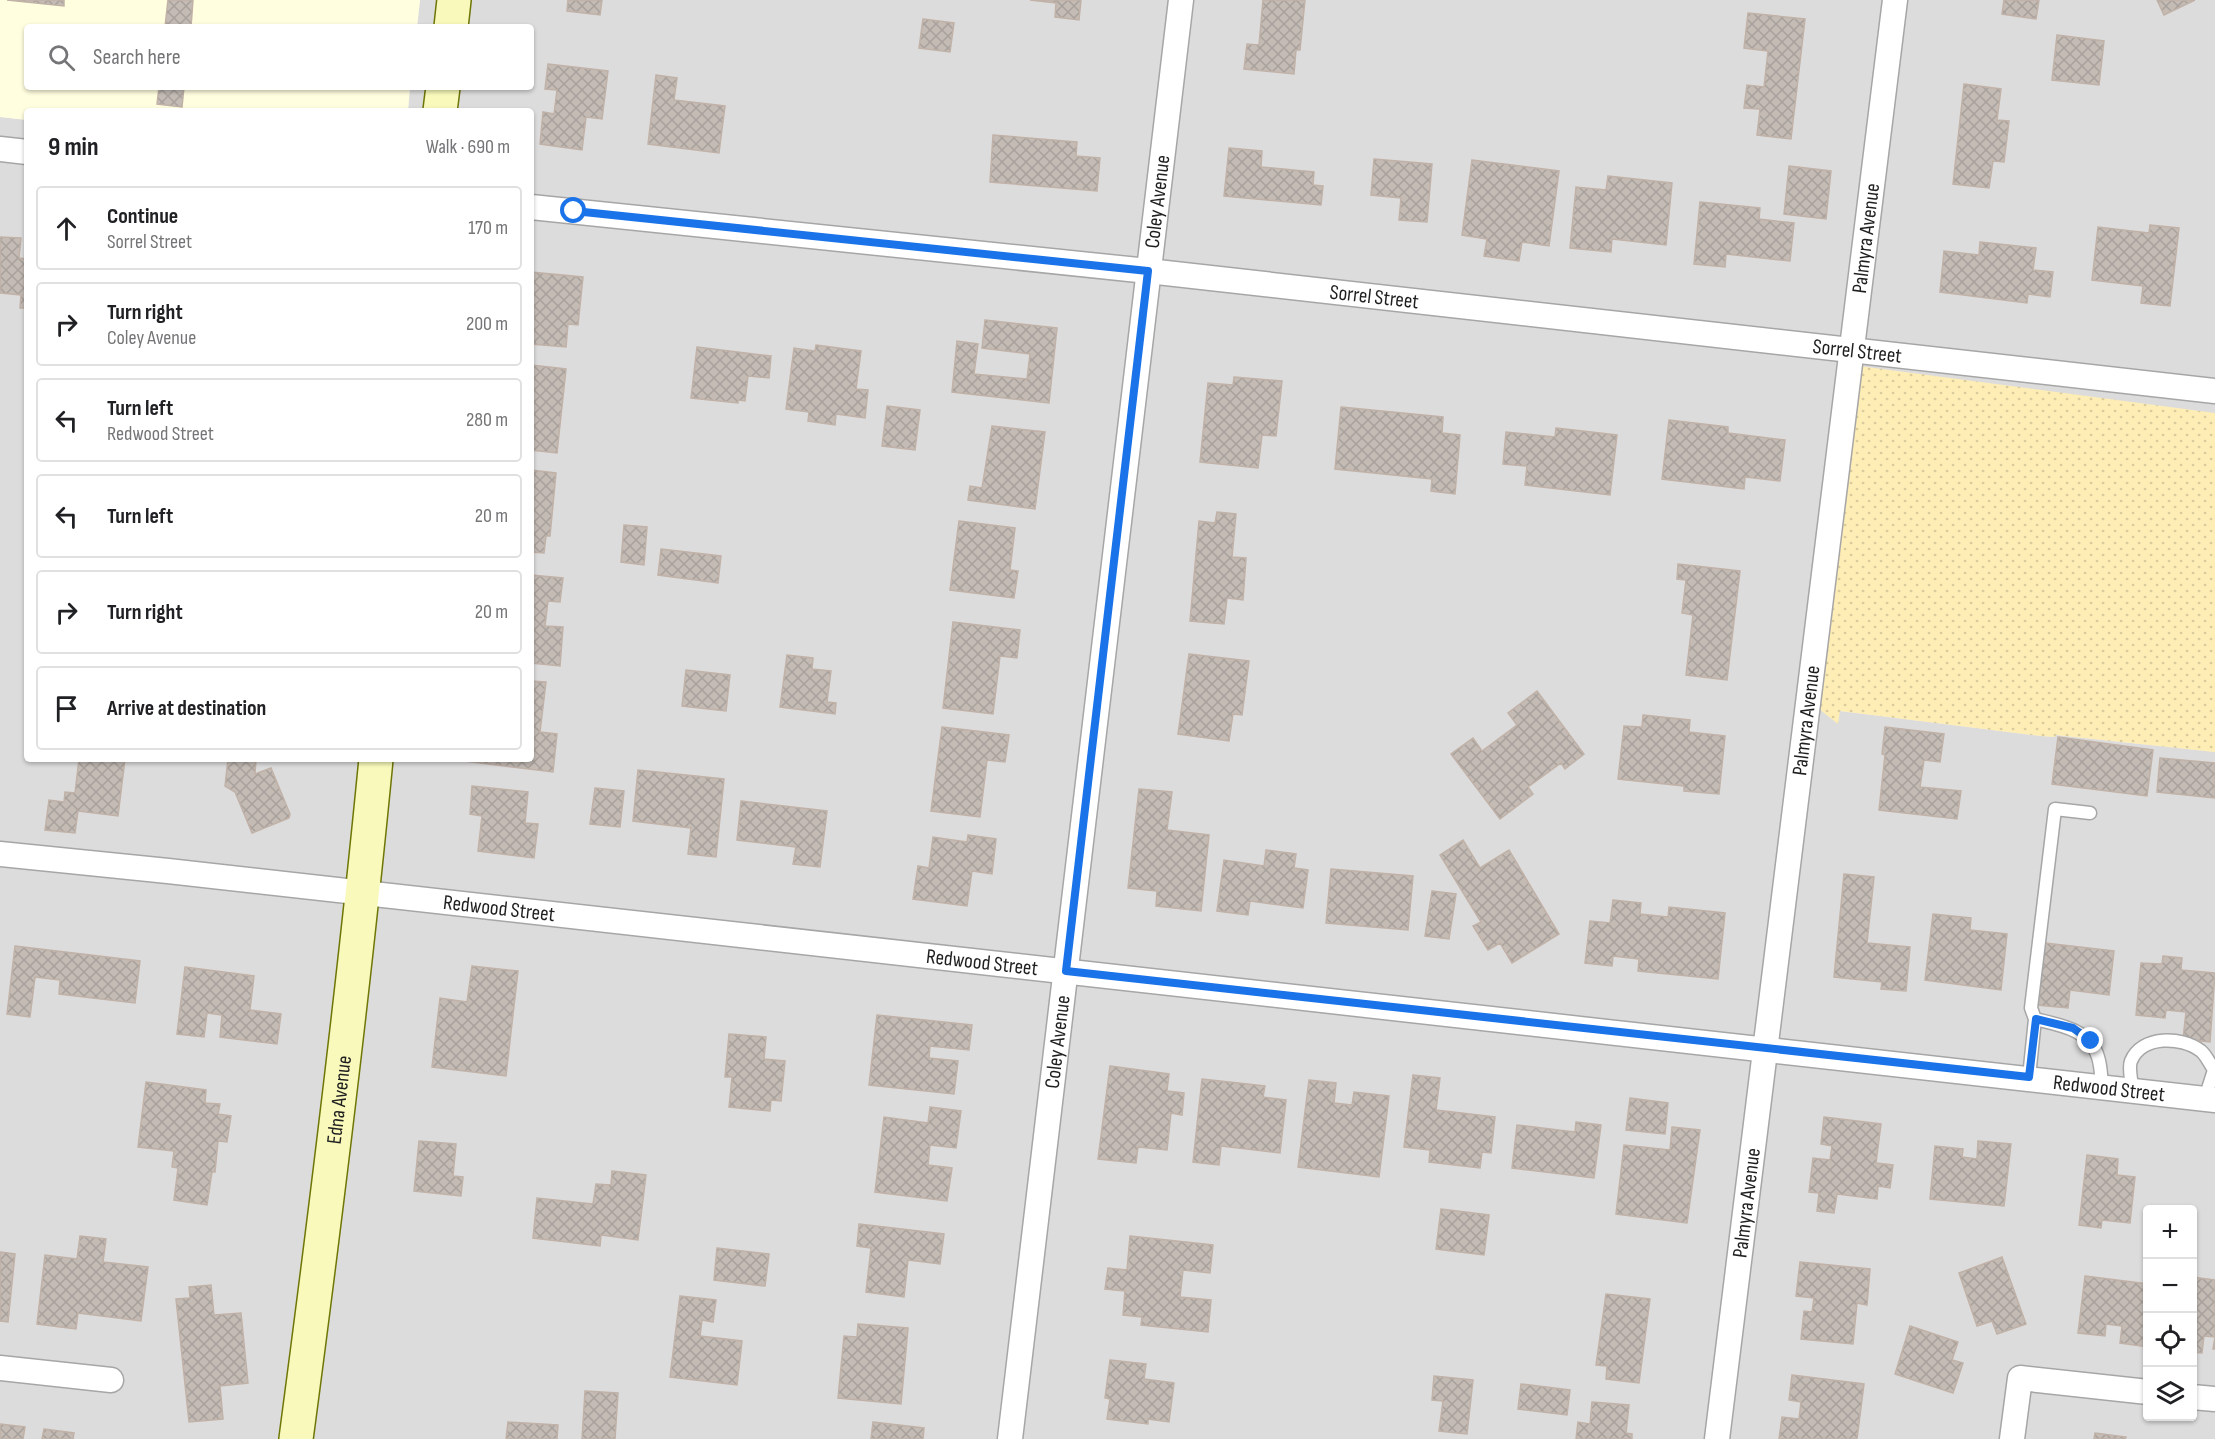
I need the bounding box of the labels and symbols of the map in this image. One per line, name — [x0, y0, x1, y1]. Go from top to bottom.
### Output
street label: Coley Avenue — [1139, 154, 1175, 250]
street label: Palmyra Avenue — [1846, 182, 1885, 295]
route start — [560, 197, 586, 223]
street label: Sorrel Street — [1328, 279, 1420, 314]
street label: Sorrel Street — [1811, 333, 1903, 368]
street label: Palmyra Avenue — [1787, 664, 1825, 777]
street label: Redwood Street — [442, 889, 556, 927]
street label: Redwood Street — [925, 943, 1039, 981]
street label: Coley Avenue — [1039, 994, 1075, 1090]
route end — [2077, 1027, 2103, 1053]
street label: Edna Avenue — [321, 1054, 357, 1145]
street label: Redwood Street — [2052, 1069, 2166, 1107]
street label: Palmyra Avenue — [1727, 1146, 1765, 1259]

